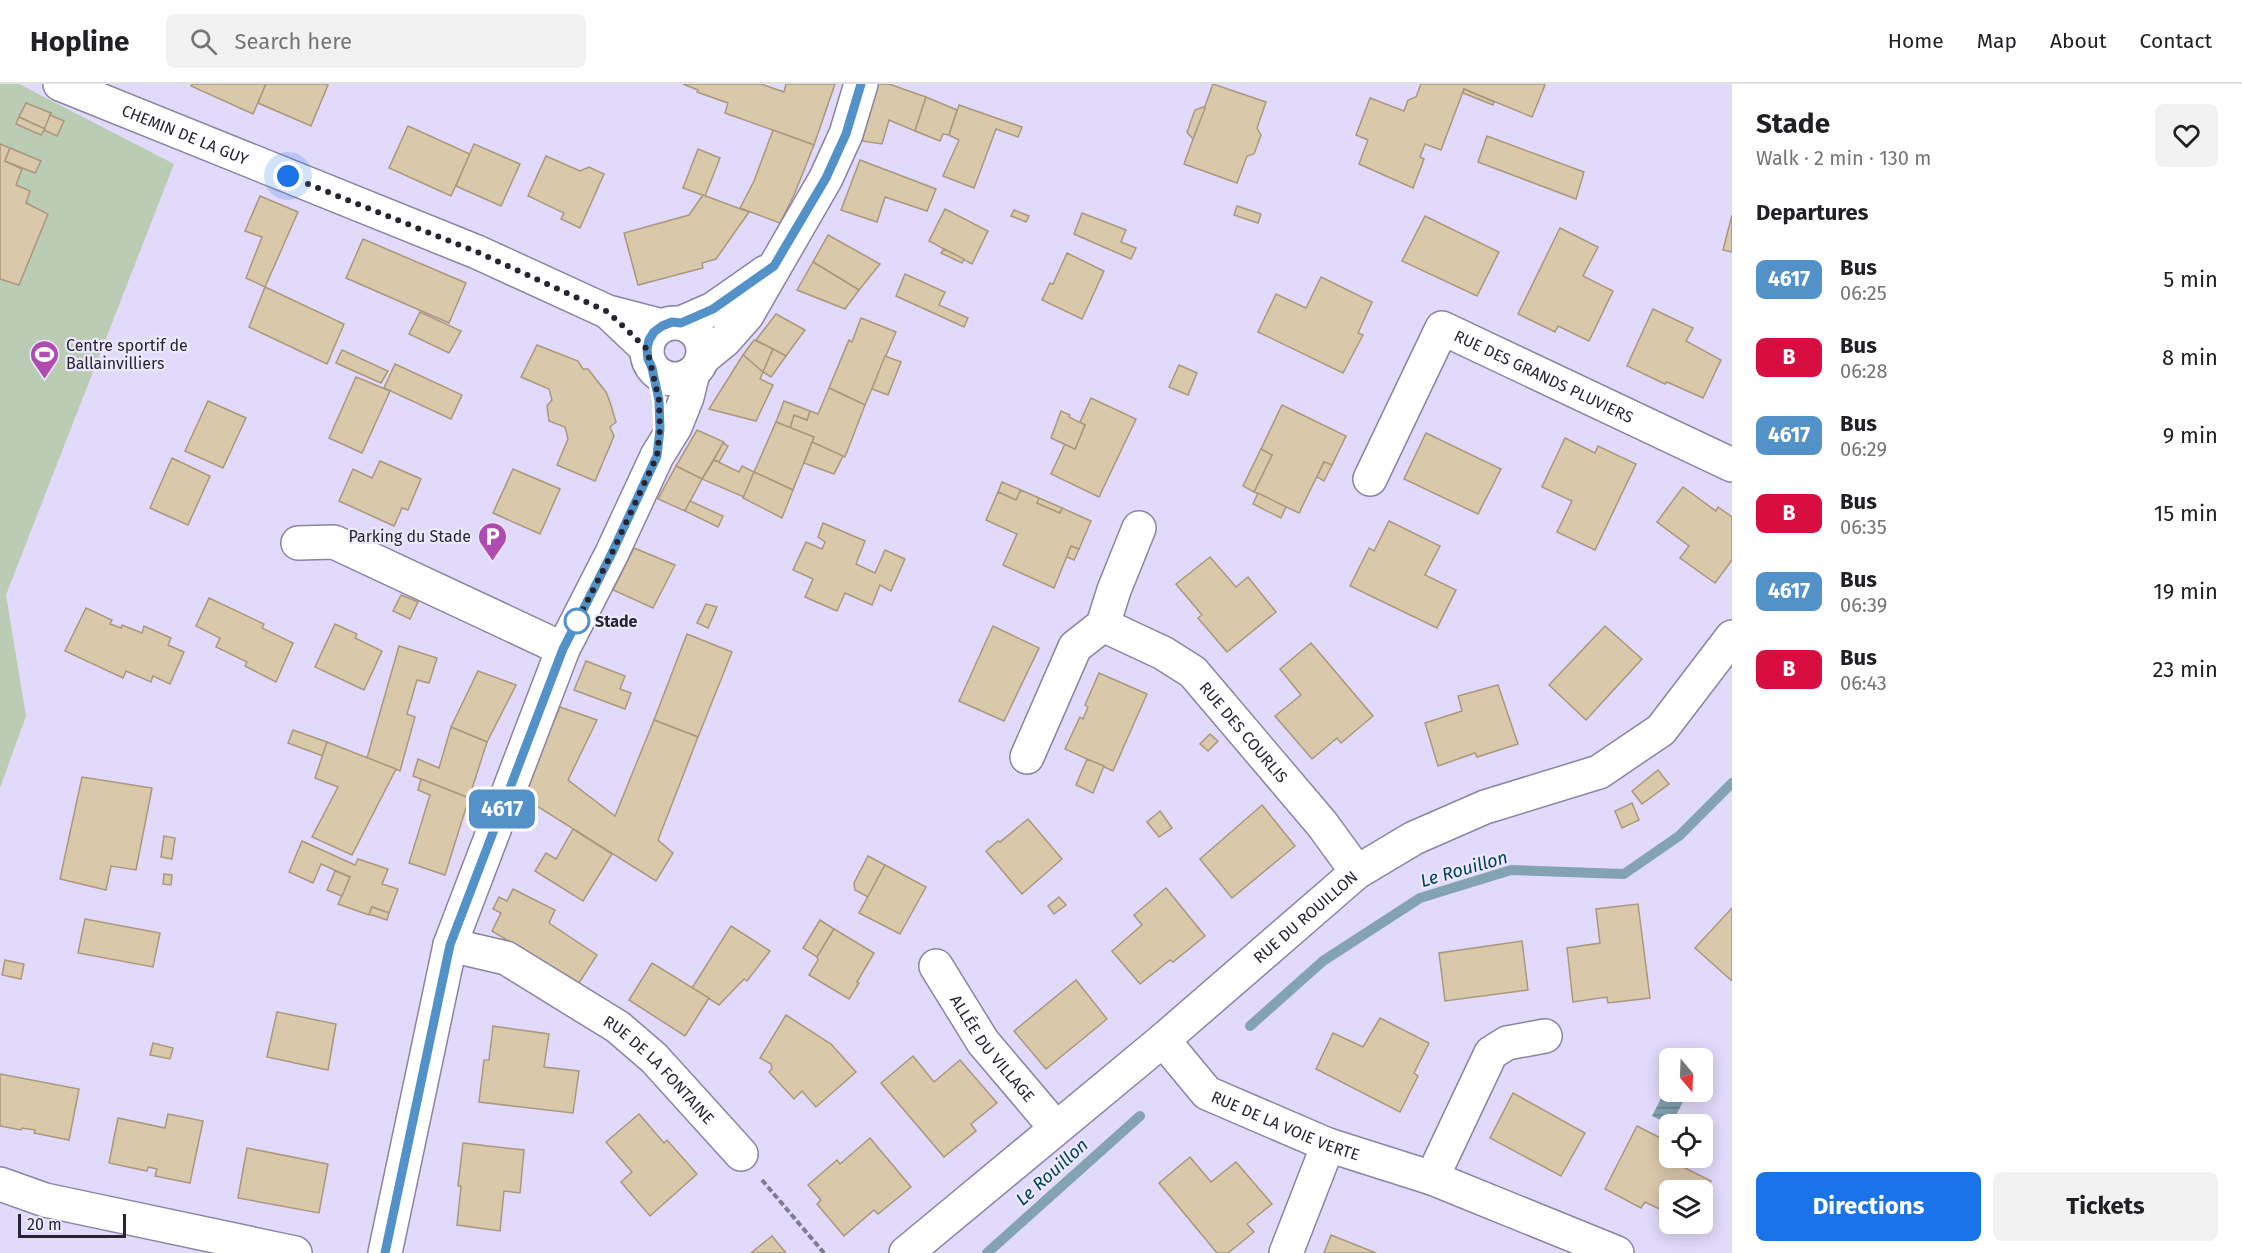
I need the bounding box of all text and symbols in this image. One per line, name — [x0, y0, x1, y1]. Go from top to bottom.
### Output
search box — [166, 14, 586, 68]
text: Hopline — [30, 25, 130, 58]
icon: search — [187, 25, 220, 58]
text: Search here — [235, 28, 352, 55]
text: Home — [1888, 28, 1944, 54]
text: Map — [1977, 28, 2017, 54]
text: About — [2050, 28, 2107, 54]
text: Contact — [2140, 28, 2212, 54]
street label: CHEMIN DE LA GUY — [119, 100, 251, 169]
button: heart — [2155, 104, 2218, 167]
text: Stade — [1756, 107, 1830, 140]
text: Walk · 2 min · 130 m — [1756, 146, 1931, 170]
your location — [273, 161, 303, 191]
text: Departures — [1756, 199, 1868, 226]
text: Bus — [1840, 254, 1877, 281]
text: 4617 — [1768, 266, 1810, 292]
text: 5 min — [2163, 266, 2218, 293]
text: 06:25 — [1840, 281, 1887, 305]
street label: RUE DES GRANDS PLUVIERS — [1451, 326, 1637, 427]
text: Bus — [1840, 332, 1877, 359]
place label: Centre sportif de Ballainvilliers — [66, 336, 188, 373]
sports icon: Centre sportif de Ballainvilliers — [29, 338, 61, 380]
text: B — [1783, 344, 1795, 370]
text: 8 min — [2162, 344, 2218, 371]
text: 06:28 — [1840, 359, 1888, 383]
text: Bus — [1840, 410, 1877, 437]
text: 4617 — [1768, 422, 1810, 448]
text: 9 min — [2163, 422, 2218, 449]
text: 06:29 — [1840, 437, 1887, 461]
text: Bus — [1840, 488, 1877, 515]
text: B — [1783, 500, 1795, 526]
text: 15 min — [2154, 500, 2218, 527]
text: 06:35 — [1840, 515, 1887, 539]
parking icon: Parking du Stade — [476, 520, 508, 562]
place label: Parking du Stade — [349, 527, 471, 546]
text: Bus — [1840, 566, 1877, 593]
text: 4617 — [1768, 578, 1810, 604]
text: 19 min — [2153, 578, 2218, 605]
text: 06:39 — [1840, 593, 1887, 617]
marker: Stade — [564, 608, 590, 634]
place label: Stade — [595, 612, 638, 631]
text: Bus — [1840, 644, 1877, 671]
text: B — [1783, 656, 1795, 682]
text: 23 min — [2152, 656, 2218, 683]
text: 06:43 — [1840, 671, 1887, 695]
street label: RUE DES COURLIS — [1196, 678, 1292, 786]
line badge: 4617 — [460, 790, 544, 828]
text: 4617 — [481, 796, 523, 822]
water label: Le Rouillon — [1418, 846, 1510, 892]
street label: RUE DU ROUILLON — [1249, 867, 1361, 967]
street label: ALLÉE DU VILLAGE — [947, 991, 1039, 1105]
street label: RUE DE LA FONTAINE — [600, 1011, 718, 1128]
north arrow — [1659, 1048, 1713, 1102]
map controls — [1659, 1048, 1713, 1234]
street label: RUE DE LA VOIE VERTE — [1209, 1087, 1362, 1164]
button: locate — [1659, 1114, 1713, 1168]
water label: Le Rouillon — [1011, 1134, 1093, 1210]
button: Directions — [1756, 1172, 1981, 1241]
button: Tickets — [1993, 1172, 2218, 1241]
button: layers — [1659, 1180, 1713, 1234]
scale bar — [18, 1211, 126, 1238]
text: 20 m — [27, 1215, 62, 1234]

